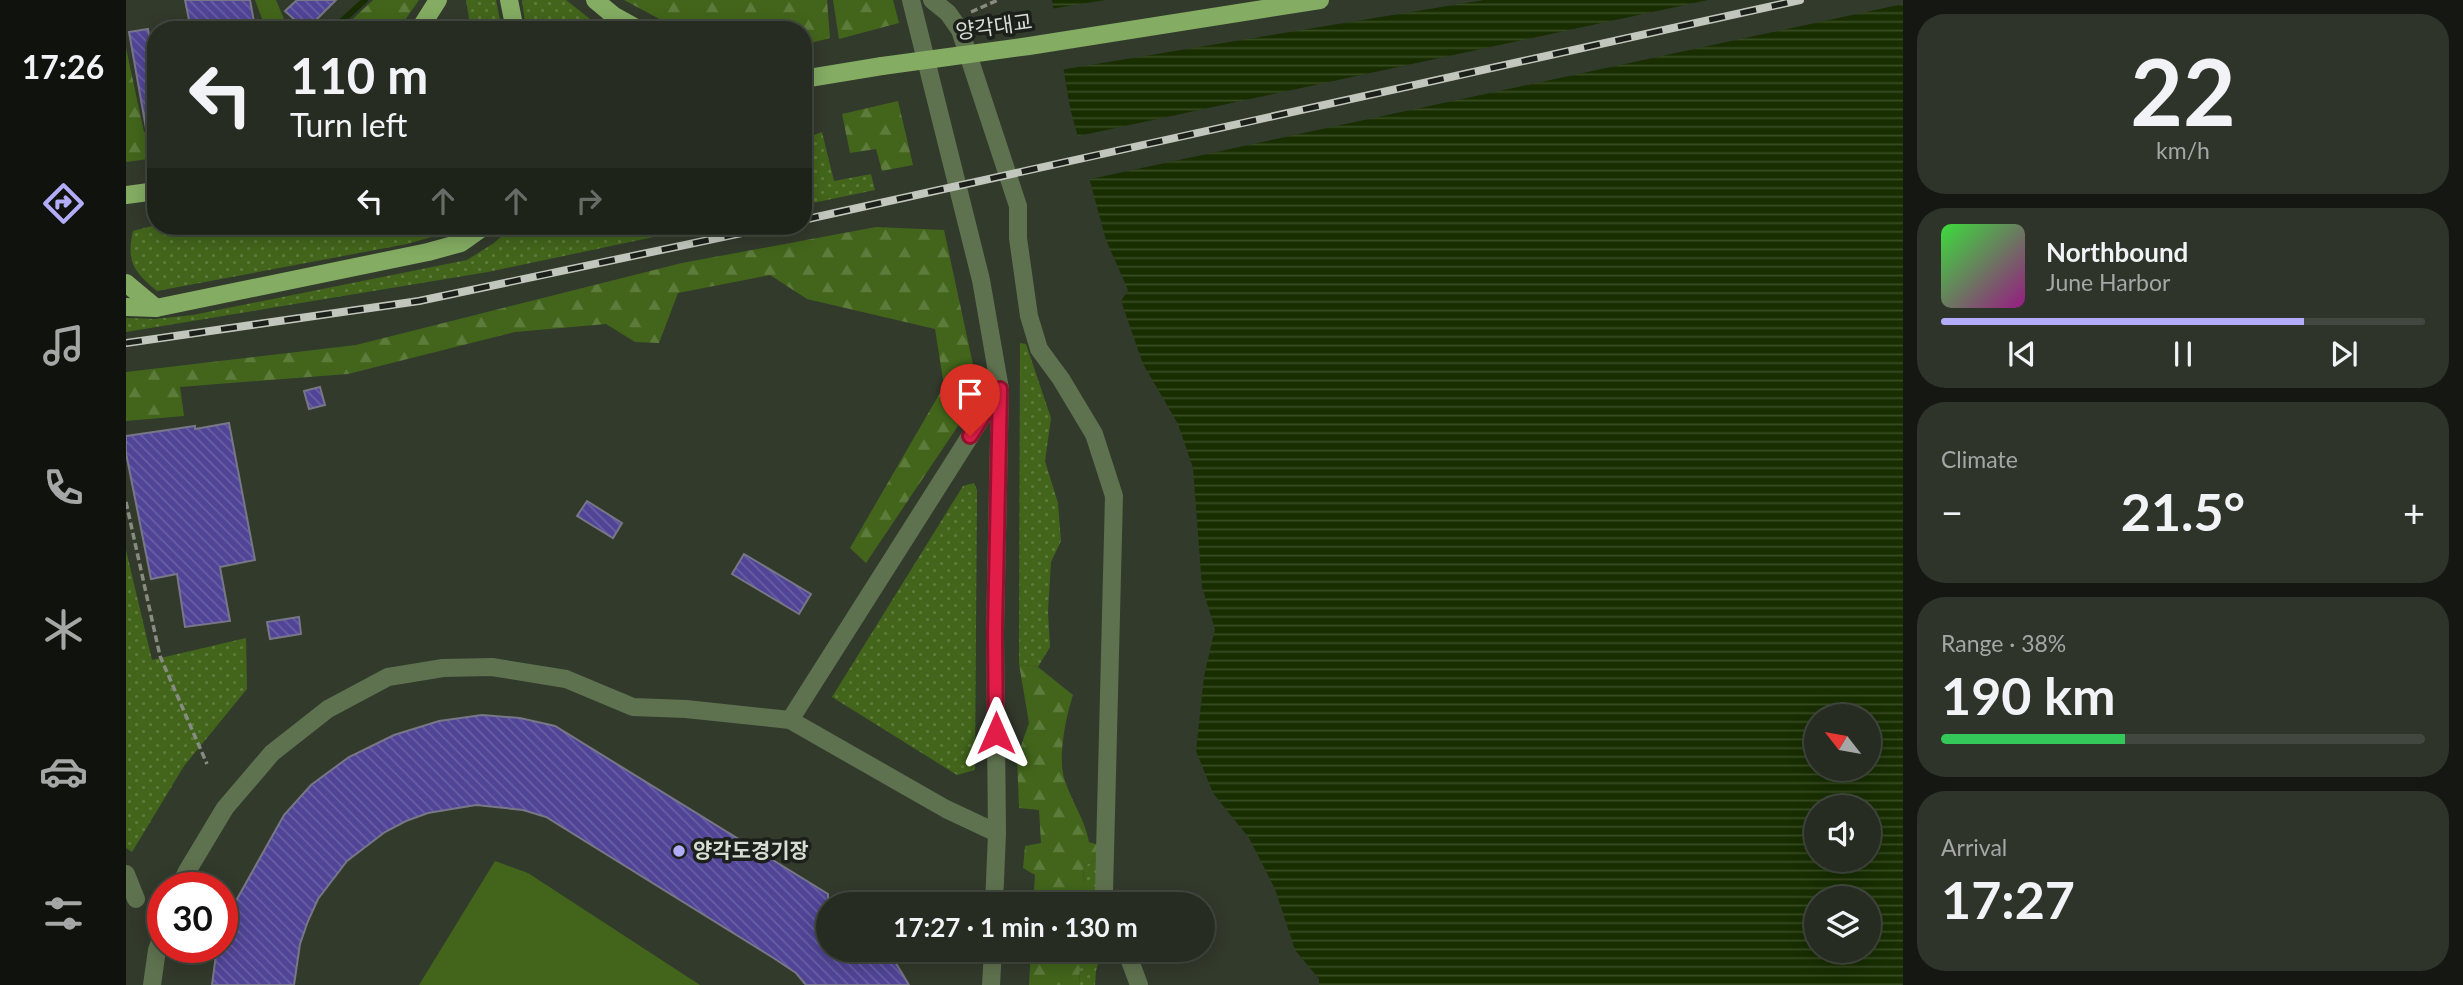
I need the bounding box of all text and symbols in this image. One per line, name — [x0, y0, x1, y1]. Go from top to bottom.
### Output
street label: 양각대교 — [954, 8, 1034, 43]
text: 22 — [2130, 36, 2236, 145]
text: 110 m — [290, 46, 428, 104]
text: 17:26 — [22, 47, 104, 86]
icon: left — [175, 49, 266, 140]
text: Turn left — [290, 105, 407, 144]
text: km/h — [2156, 136, 2210, 164]
icon: directions — [39, 179, 88, 228]
icon: left — [351, 182, 389, 220]
icon: ahead — [424, 182, 462, 220]
icon: ahead — [497, 182, 535, 220]
icon: right — [570, 182, 608, 220]
text: Northbound — [2046, 236, 2188, 268]
text: June Harbor — [2046, 268, 2170, 296]
icon: music — [39, 321, 88, 370]
icon: previous — [2003, 335, 2041, 373]
icon: pause — [2164, 335, 2202, 373]
icon: next — [2325, 335, 2363, 373]
pin — [940, 364, 1000, 436]
icon: arrive — [951, 375, 989, 413]
text: Climate — [1941, 445, 2018, 473]
icon: phone — [39, 463, 88, 512]
text: 21.5° — [2121, 480, 2245, 542]
text: − — [1941, 489, 1963, 535]
text: + — [2403, 489, 2425, 535]
icon: climate — [39, 605, 88, 654]
text: Range · 38% — [1941, 629, 2066, 657]
text: 190 km — [1941, 664, 2115, 726]
position arrow — [959, 696, 1033, 770]
north arrow — [1804, 704, 1881, 780]
map controls — [1804, 704, 1881, 963]
icon: car — [39, 747, 88, 796]
button: sound — [1804, 795, 1881, 872]
text: Arrival — [1941, 833, 2007, 861]
place label: 양각도경기장 — [693, 837, 809, 862]
marker: 양각도경기장 — [671, 843, 687, 859]
text: 17:27 — [1941, 868, 2075, 930]
speed limit sign: 30 — [147, 872, 238, 963]
button: layers — [1804, 886, 1881, 963]
icon: filters — [39, 889, 88, 938]
text: 17:27 · 1 min · 130 m — [893, 911, 1138, 943]

